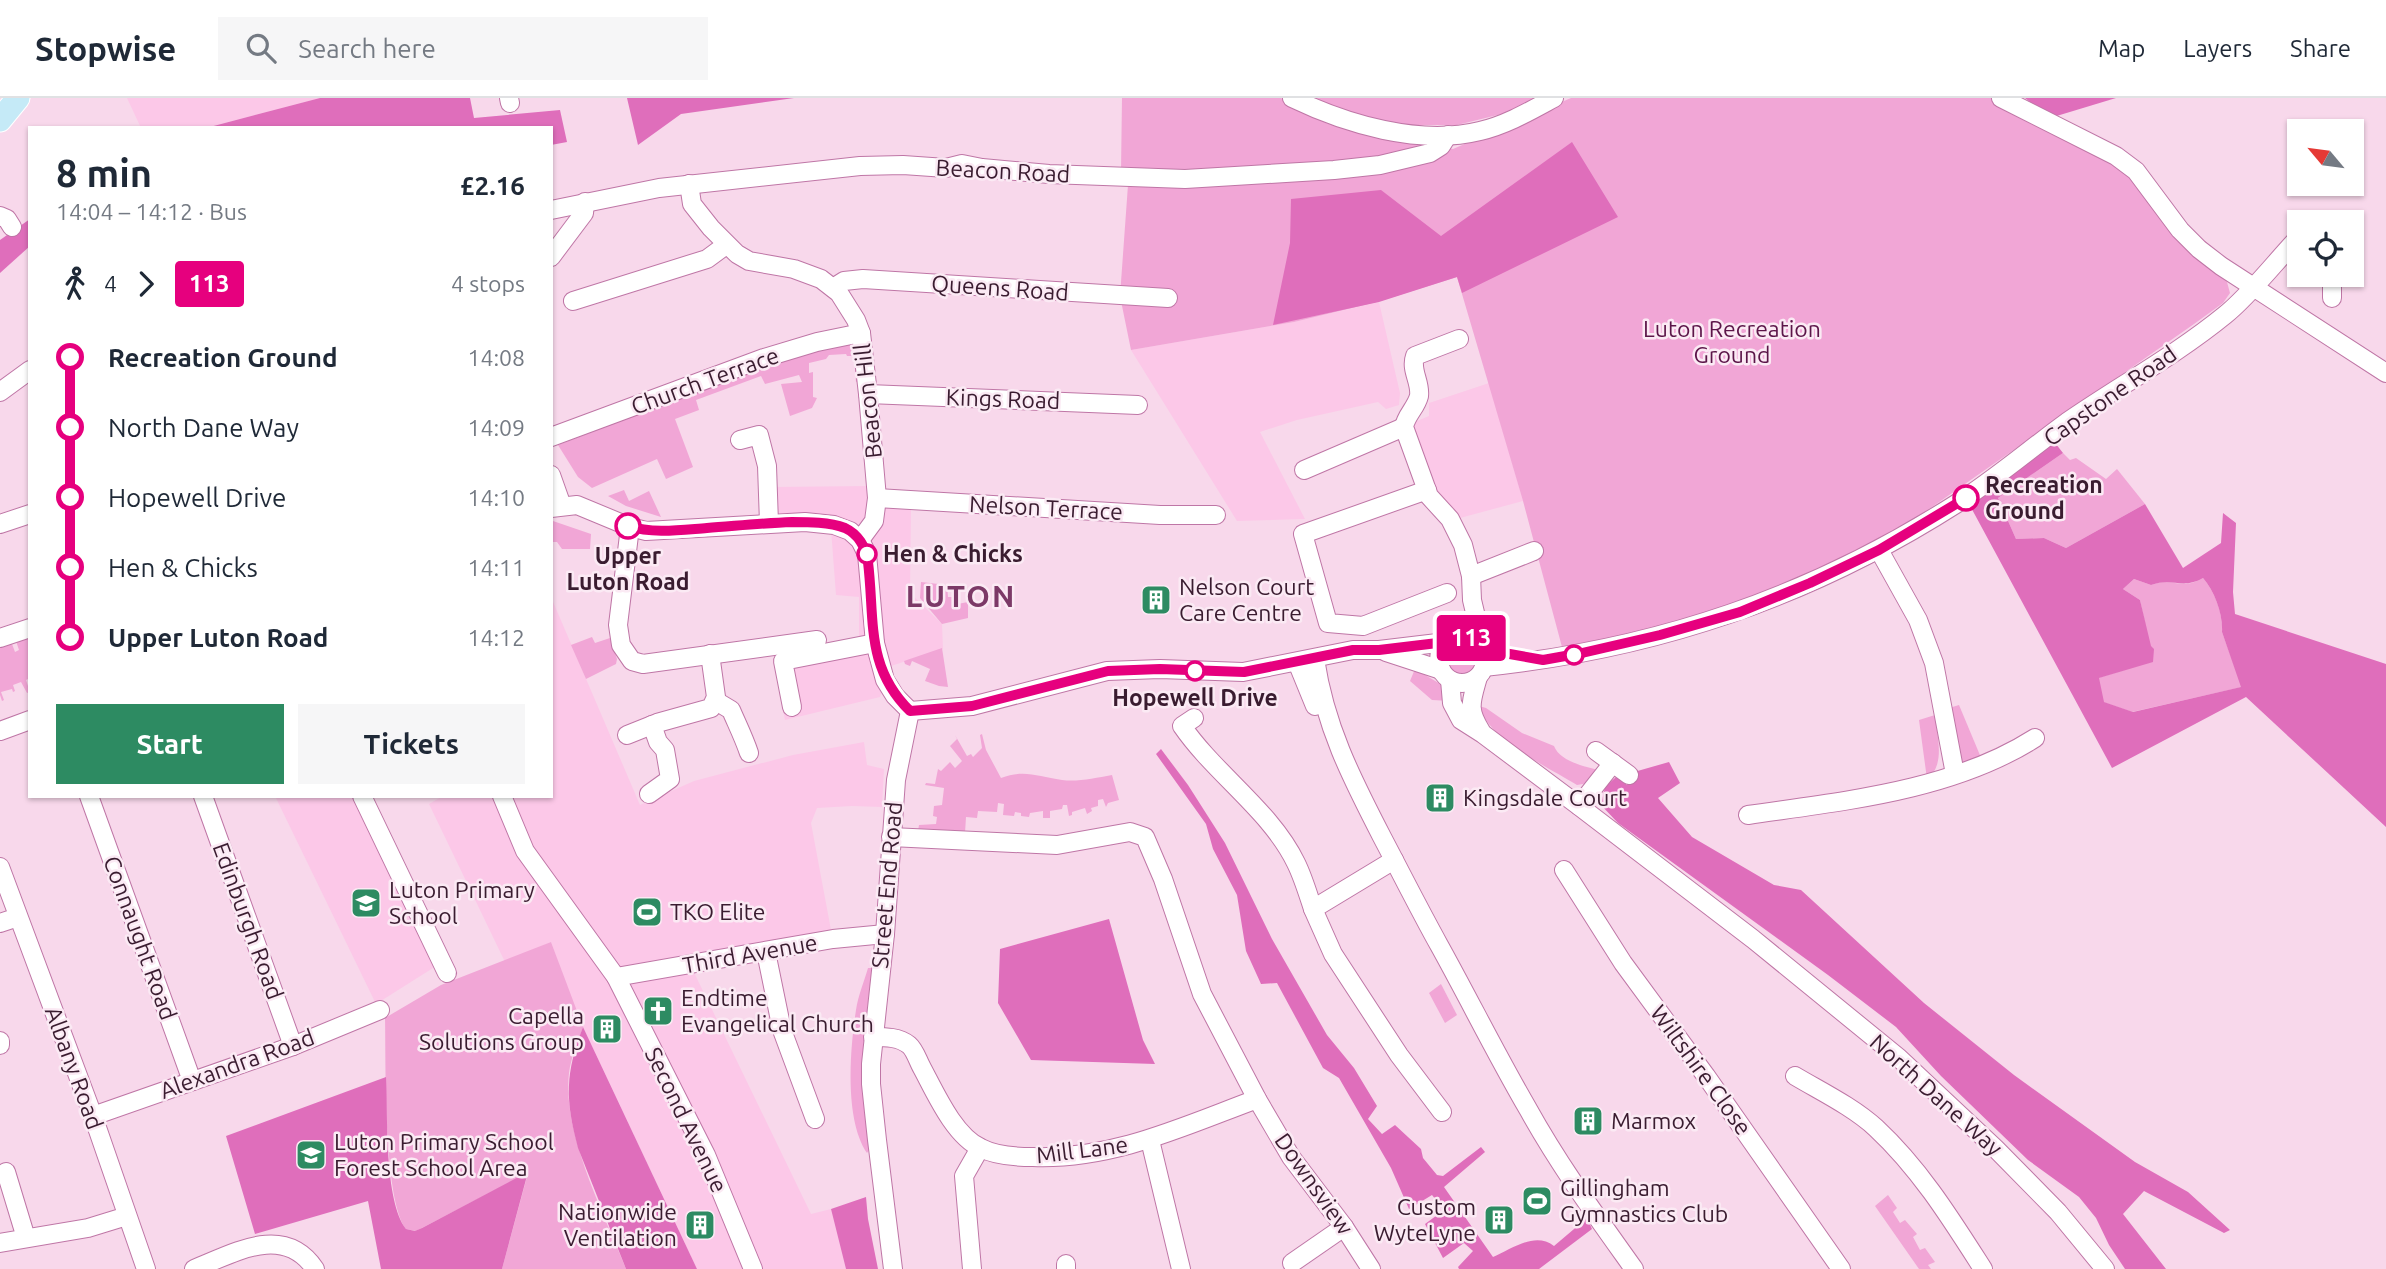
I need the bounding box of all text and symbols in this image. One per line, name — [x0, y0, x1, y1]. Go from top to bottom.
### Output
search box — [218, 17, 708, 80]
icon: search — [242, 29, 280, 67]
text: Stopwise — [35, 30, 176, 67]
text: Search here — [298, 34, 436, 63]
text: Map — [2098, 35, 2145, 62]
text: Layers — [2183, 35, 2252, 62]
text: Share — [2290, 35, 2351, 62]
north arrow — [2287, 119, 2364, 196]
map controls — [2287, 119, 2364, 287]
text: 8 min — [56, 152, 152, 194]
street label: Beacon Road — [935, 154, 1071, 187]
text: £2.16 — [460, 171, 525, 200]
text: 14:04 – 14:12 · Bus — [56, 199, 247, 224]
button: locate — [2287, 210, 2364, 287]
icon: walk — [56, 265, 94, 303]
icon: forward — [127, 265, 165, 303]
text: 113 — [189, 270, 230, 297]
street label: Queens Road — [930, 270, 1070, 305]
text: 4 — [104, 271, 117, 296]
text: 4 stops — [451, 271, 525, 296]
park label: Luton Recreation Ground — [1643, 316, 1821, 367]
street label: Capstone Road — [2039, 341, 2181, 451]
street label: Church Terrace — [628, 342, 782, 419]
street label: Beacon Hill — [849, 342, 886, 460]
text: Recreation Ground — [108, 343, 337, 372]
text: 14:08 — [467, 345, 525, 370]
street label: Kings Road — [945, 384, 1061, 413]
text: North Dane Way — [108, 413, 299, 442]
text: 14:09 — [467, 415, 525, 440]
place label: Recreation Ground — [1985, 472, 2103, 523]
text: Hopewell Drive — [108, 483, 286, 512]
text: 14:10 — [467, 485, 525, 510]
marker: Recreation Ground — [1953, 485, 1979, 511]
street label: Nelson Terrace — [969, 491, 1124, 524]
marker: Upper Luton Road — [615, 513, 641, 539]
place label: Hen & Chicks — [883, 541, 1023, 566]
place label: Upper Luton Road — [566, 543, 690, 594]
marker: Hen & Chicks — [857, 544, 877, 564]
text: Hen & Chicks — [108, 553, 258, 582]
text: 14:11 — [467, 555, 525, 580]
place label: Nelson Court Care Centre — [1179, 574, 1314, 625]
district label: LUTON — [906, 579, 1016, 613]
building icon: Nelson Court Care Centre — [1139, 583, 1173, 617]
line badge: 113 — [1431, 615, 1511, 661]
text: Upper Luton Road — [108, 623, 328, 652]
text: 113 — [1451, 624, 1491, 651]
text: 14:12 — [467, 625, 525, 650]
unlabelled marker — [1564, 645, 1584, 665]
marker: Hopewell Drive — [1185, 661, 1205, 681]
place label: Hopewell Drive — [1112, 685, 1278, 710]
button: Start — [56, 704, 284, 784]
button: Tickets — [298, 704, 525, 784]
building icon: Kingsdale Court — [1423, 781, 1457, 815]
place label: Kingsdale Court — [1463, 785, 1627, 810]
street label: Street End Road — [867, 801, 906, 969]
street label: Edinburgh Road — [209, 839, 288, 1003]
street label: Connaught Road — [99, 853, 182, 1023]
place label: Luton Primary School — [389, 877, 535, 928]
school or university icon: Luton Primary School — [349, 886, 383, 920]
sports icon: TKO Elite — [630, 895, 664, 929]
place label: TKO Elite — [670, 899, 765, 924]
street label: Third Avenue — [681, 929, 819, 978]
place label: Endtime Evangelical Church — [681, 985, 874, 1036]
church icon: Endtime Evangelical Church — [641, 994, 675, 1028]
street label: Wiltshire Close — [1646, 1000, 1757, 1139]
street label: Albany Road — [41, 1003, 108, 1133]
place label: Capella Solutions Group — [419, 1003, 584, 1054]
building icon: Capella Solutions Group — [590, 1012, 624, 1046]
street label: Alexandra Road — [156, 1024, 317, 1103]
street label: North Dane Way — [1865, 1029, 2007, 1160]
street label: Second Avenue — [641, 1043, 732, 1196]
building icon: Marmox — [1571, 1104, 1605, 1138]
place label: Marmox — [1611, 1108, 1697, 1133]
street label: Downsview — [1270, 1128, 1359, 1239]
place label: Luton Primary School Forest School Area — [334, 1129, 554, 1180]
street label: Mill Lane — [1035, 1131, 1129, 1168]
school or university icon: Luton Primary School Forest School Area — [294, 1138, 328, 1172]
place label: Gillingham Gymnastics Club — [1560, 1175, 1728, 1226]
sports icon: Gillingham Gymnastics Club — [1520, 1184, 1554, 1218]
place label: Custom WyteLyne — [1374, 1194, 1476, 1245]
place label: Nationwide Ventilation — [558, 1199, 677, 1250]
building icon: Custom WyteLyne — [1482, 1203, 1516, 1237]
building icon: Nationwide Ventilation — [683, 1208, 717, 1242]

